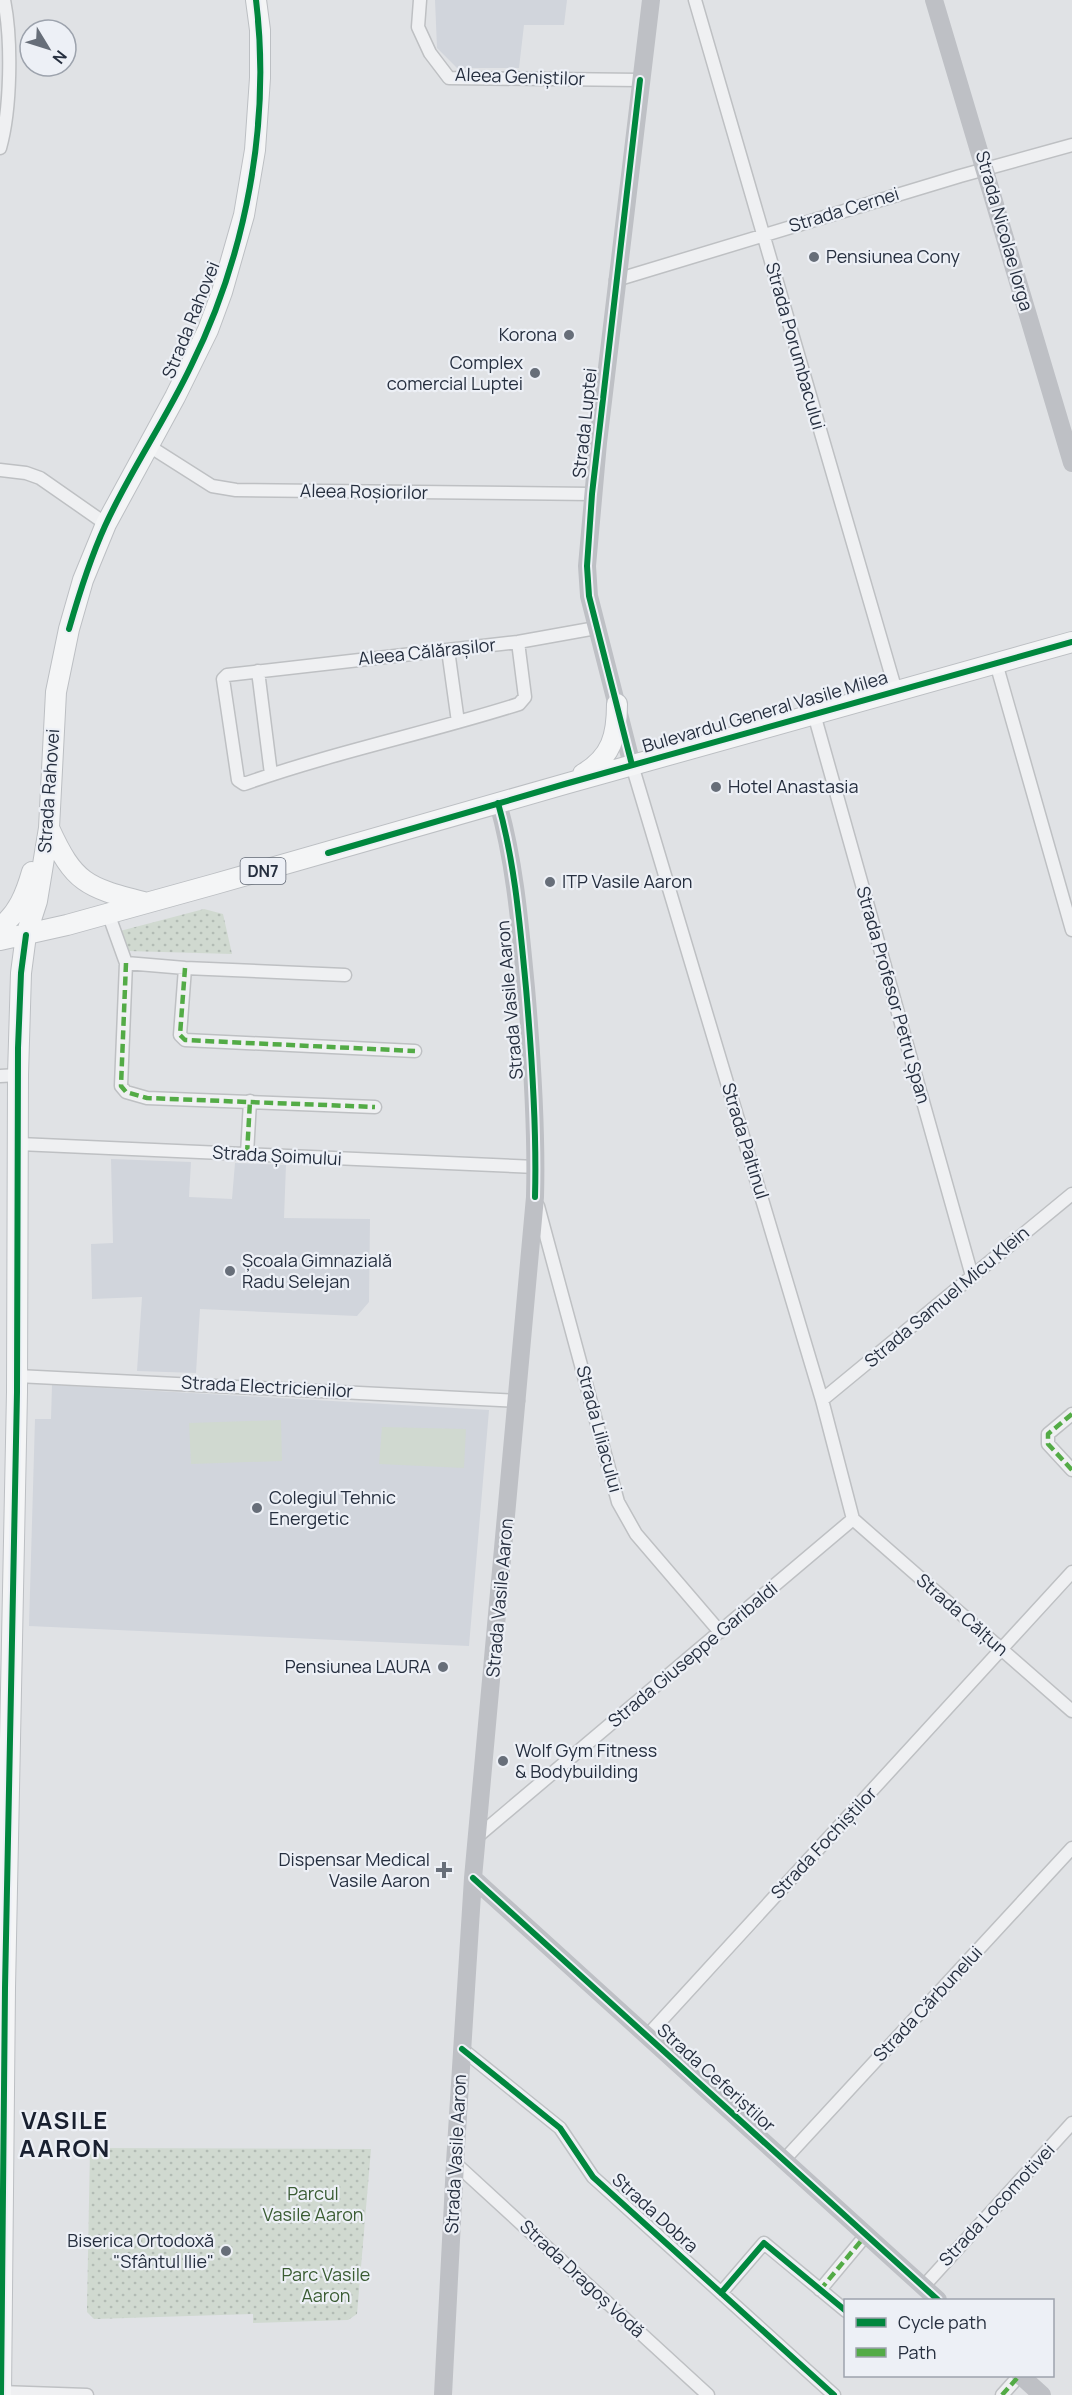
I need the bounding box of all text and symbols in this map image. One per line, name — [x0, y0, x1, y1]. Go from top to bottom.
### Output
north arrow — [18, 18, 78, 78]
text: N — [48, 46, 72, 69]
street label: Aleea Geniștilor — [455, 62, 586, 90]
street label: Strada Nicolae Iorga — [971, 148, 1039, 314]
street label: Strada Cernei — [786, 181, 902, 237]
place label: Pensiunea Cony — [826, 244, 961, 268]
marker: Pensiunea Cony — [807, 250, 821, 264]
street label: Strada Rahovei — [156, 257, 225, 382]
street label: Strada Porumbacului — [761, 259, 831, 432]
place label: Korona — [499, 322, 557, 346]
marker: Korona — [562, 328, 576, 342]
place label: Complex comercial Luptei — [387, 350, 524, 395]
marker: Complex comercial Luptei — [528, 366, 542, 380]
street label: Strada Luptei — [566, 367, 602, 479]
street label: Aleea Roșiorilor — [300, 478, 429, 504]
street label: Aleea Călărașilor — [357, 632, 497, 670]
street label: Bulevardul General Vasile Milea — [639, 664, 890, 758]
street label: Strada Rahovei — [32, 728, 64, 854]
place label: Hotel Anastasia — [728, 774, 859, 798]
marker: Hotel Anastasia — [709, 780, 723, 794]
road number: DN7 — [240, 858, 286, 884]
place label: ITP Vasile Aaron — [562, 869, 693, 893]
marker: ITP Vasile Aaron — [543, 875, 557, 889]
street label: Strada Profesor Petru Șpan — [851, 883, 937, 1106]
street label: Strada Vasile Aaron — [490, 919, 528, 1081]
street label: Strada Paltinul — [717, 1080, 775, 1202]
street label: Strada Șoimului — [212, 1140, 342, 1170]
street label: Strada Samuel Micu Klein — [859, 1220, 1034, 1372]
place label: Școala Gimnazială Radu Selejan — [242, 1248, 392, 1293]
marker: Școala Gimnazială Radu Selejan — [223, 1264, 237, 1278]
street label: Strada Liliacului — [572, 1363, 628, 1495]
street label: Strada Electricienilor — [181, 1370, 354, 1403]
place label: Colegiul Tehnic Energetic — [269, 1485, 396, 1530]
marker: Colegiul Tehnic Energetic — [250, 1501, 264, 1515]
street label: Strada Vasile Aaron — [480, 1517, 518, 1679]
street label: Strada Călțun — [912, 1568, 1014, 1661]
street label: Strada Giuseppe Garibaldi — [602, 1576, 782, 1732]
place label: Pensiunea LAURA — [285, 1654, 432, 1678]
marker: Pensiunea LAURA — [436, 1660, 450, 1674]
place label: Wolf Gym Fitness & Bodybuilding — [515, 1738, 657, 1783]
marker: Wolf Gym Fitness & Bodybuilding — [496, 1754, 510, 1768]
street label: Strada Fochiștilor — [765, 1781, 882, 1904]
place label: Dispensar Medical Vasile Aaron — [278, 1847, 430, 1892]
marker: Dispensar Medical Vasile Aaron — [435, 1861, 453, 1879]
street label: Strada Cărbunelui — [867, 1940, 987, 2066]
street label: Strada Ceferiștilor — [652, 2018, 781, 2137]
street label: Strada Vasile Aaron — [439, 2074, 471, 2234]
district label: VASILE AARON — [19, 2103, 111, 2164]
street label: Strada Locomotivei — [933, 2138, 1059, 2271]
street label: Strada Dobra — [607, 2167, 704, 2257]
park label: Parcul Vasile Aaron — [262, 2181, 364, 2226]
street label: Strada Dragoș Vodă — [515, 2214, 650, 2342]
place label: Biserica Ortodoxă "Sfântul Ilie" — [67, 2228, 214, 2273]
marker: Biserica Ortodoxă "Sfântul Ilie" — [219, 2244, 233, 2258]
park label: Parc Vasile Aaron — [282, 2262, 370, 2307]
legend — [844, 2299, 1054, 2377]
text: Cycle path — [898, 2310, 987, 2334]
text: Path — [898, 2340, 936, 2364]

